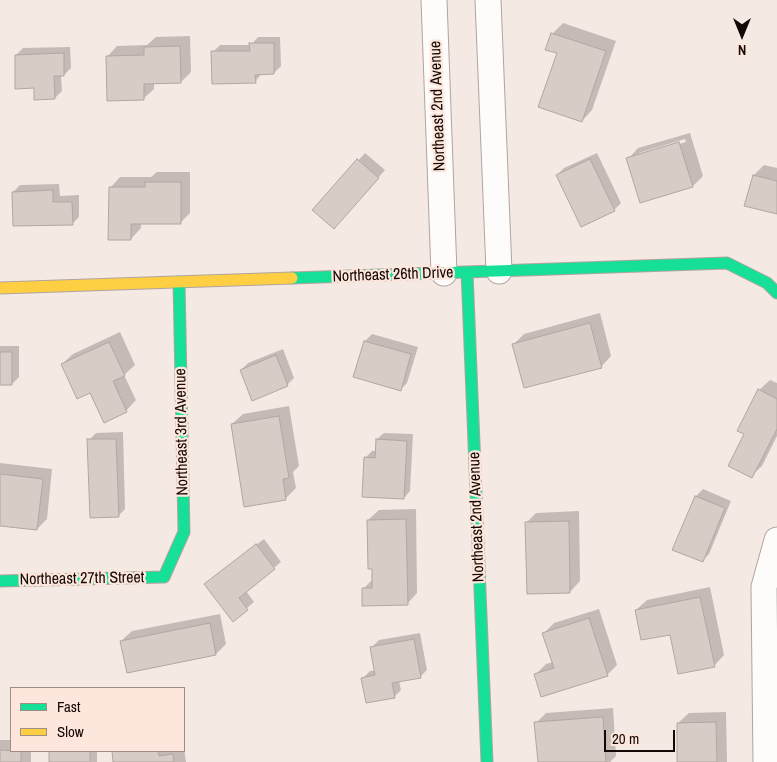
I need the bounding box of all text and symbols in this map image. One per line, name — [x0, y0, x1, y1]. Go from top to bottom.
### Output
north arrow — [717, 10, 767, 60]
street label: Northeast 2nd Avenue — [426, 41, 450, 171]
text: N — [738, 41, 746, 59]
street label: Northeast 26th Drive — [332, 263, 454, 287]
street label: Northeast 3rd Avenue — [171, 368, 193, 496]
street label: Northeast 2nd Avenue — [465, 452, 489, 582]
street label: Northeast 27th Street — [19, 568, 145, 590]
legend — [10, 687, 185, 752]
text: Fast — [57, 696, 80, 717]
scale bar — [607, 720, 678, 752]
text: Slow — [57, 721, 84, 742]
text: 20 m — [612, 728, 639, 749]

